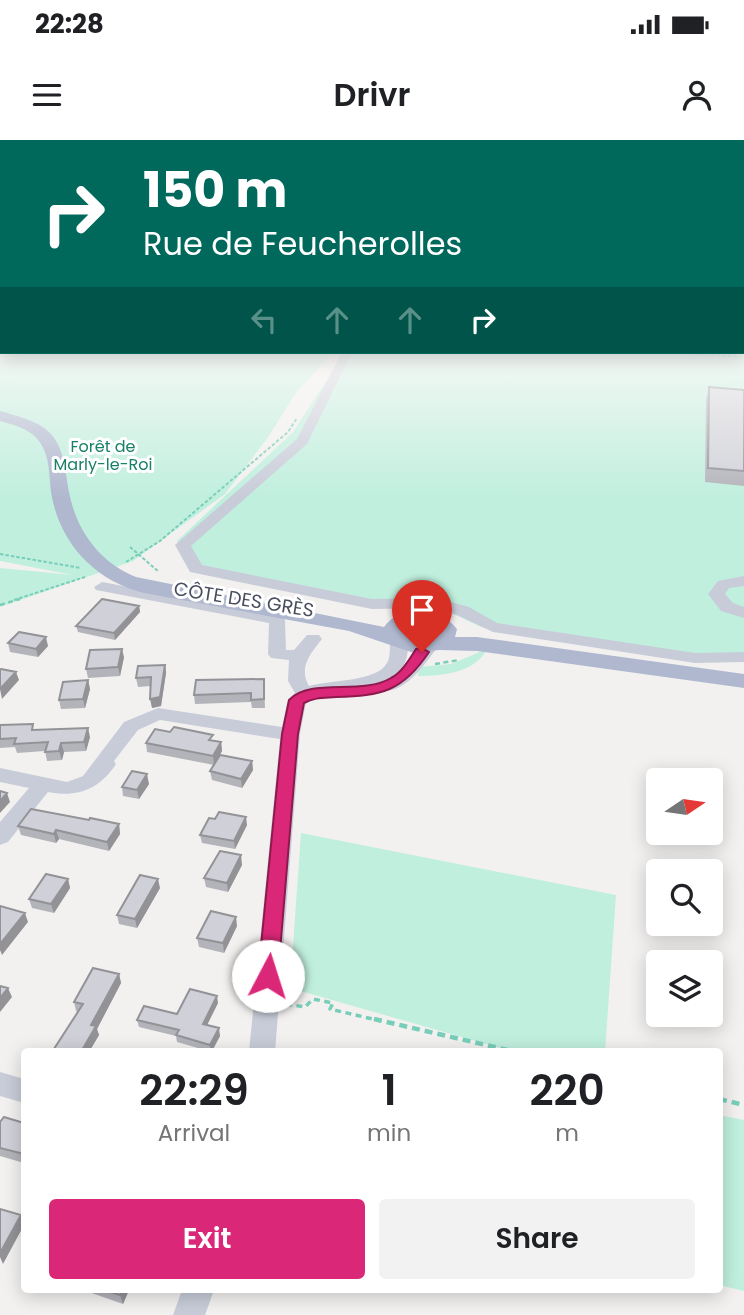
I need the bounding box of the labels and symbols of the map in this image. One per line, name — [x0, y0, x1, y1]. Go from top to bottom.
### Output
park label: Forêt de Marly-le-Roi — [54, 435, 152, 476]
street label: CÔTE DES GRÈS — [172, 575, 316, 624]
pin — [392, 580, 452, 652]
north arrow — [646, 768, 723, 845]
position arrow — [231, 939, 305, 1013]

